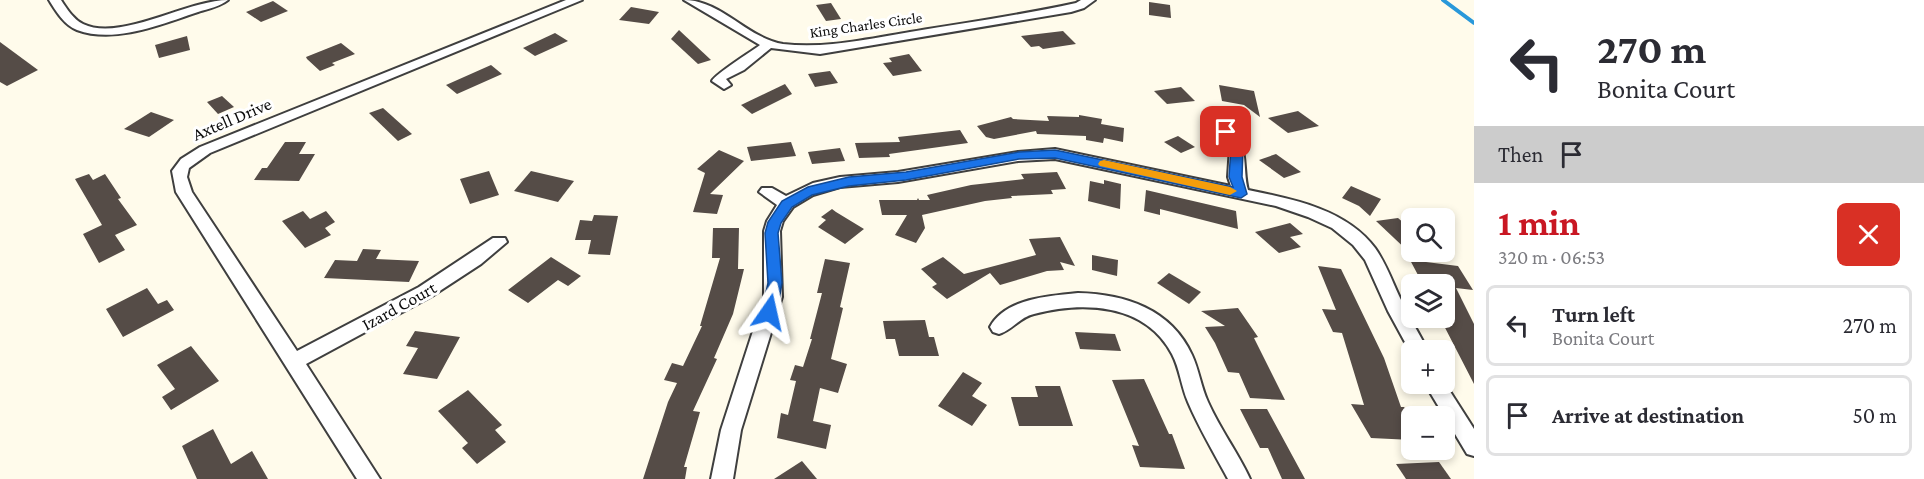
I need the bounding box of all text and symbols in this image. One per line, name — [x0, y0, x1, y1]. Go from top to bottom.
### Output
street label: King Charles Circle — [809, 9, 924, 42]
icon: left — [1498, 24, 1576, 102]
text: 270 m — [1597, 25, 1706, 72]
text: Bonita Court — [1597, 74, 1735, 104]
street label: Axtell Drive — [190, 93, 275, 145]
pin — [1200, 106, 1251, 157]
icon: arrive — [1209, 115, 1242, 148]
icon: arrive — [1555, 138, 1588, 171]
text: Then — [1498, 142, 1543, 167]
text: 1 min — [1498, 203, 1580, 243]
button: close — [1837, 203, 1900, 266]
map controls — [1401, 208, 1455, 460]
button: search — [1401, 208, 1455, 262]
text: 320 m · 06:53 — [1498, 246, 1605, 268]
button: layers — [1401, 274, 1455, 328]
street label: Izard Court — [358, 277, 440, 335]
position arrow — [737, 280, 801, 344]
text: Turn left — [1552, 302, 1635, 327]
icon: left — [1501, 309, 1534, 342]
text: 270 m — [1843, 313, 1897, 338]
text: Bonita Court — [1552, 327, 1654, 349]
button: + — [1401, 340, 1455, 394]
icon: arrive — [1501, 399, 1534, 432]
text: Arrive at destination — [1552, 403, 1744, 428]
text: 50 m — [1852, 403, 1897, 428]
button: − — [1401, 406, 1455, 460]

